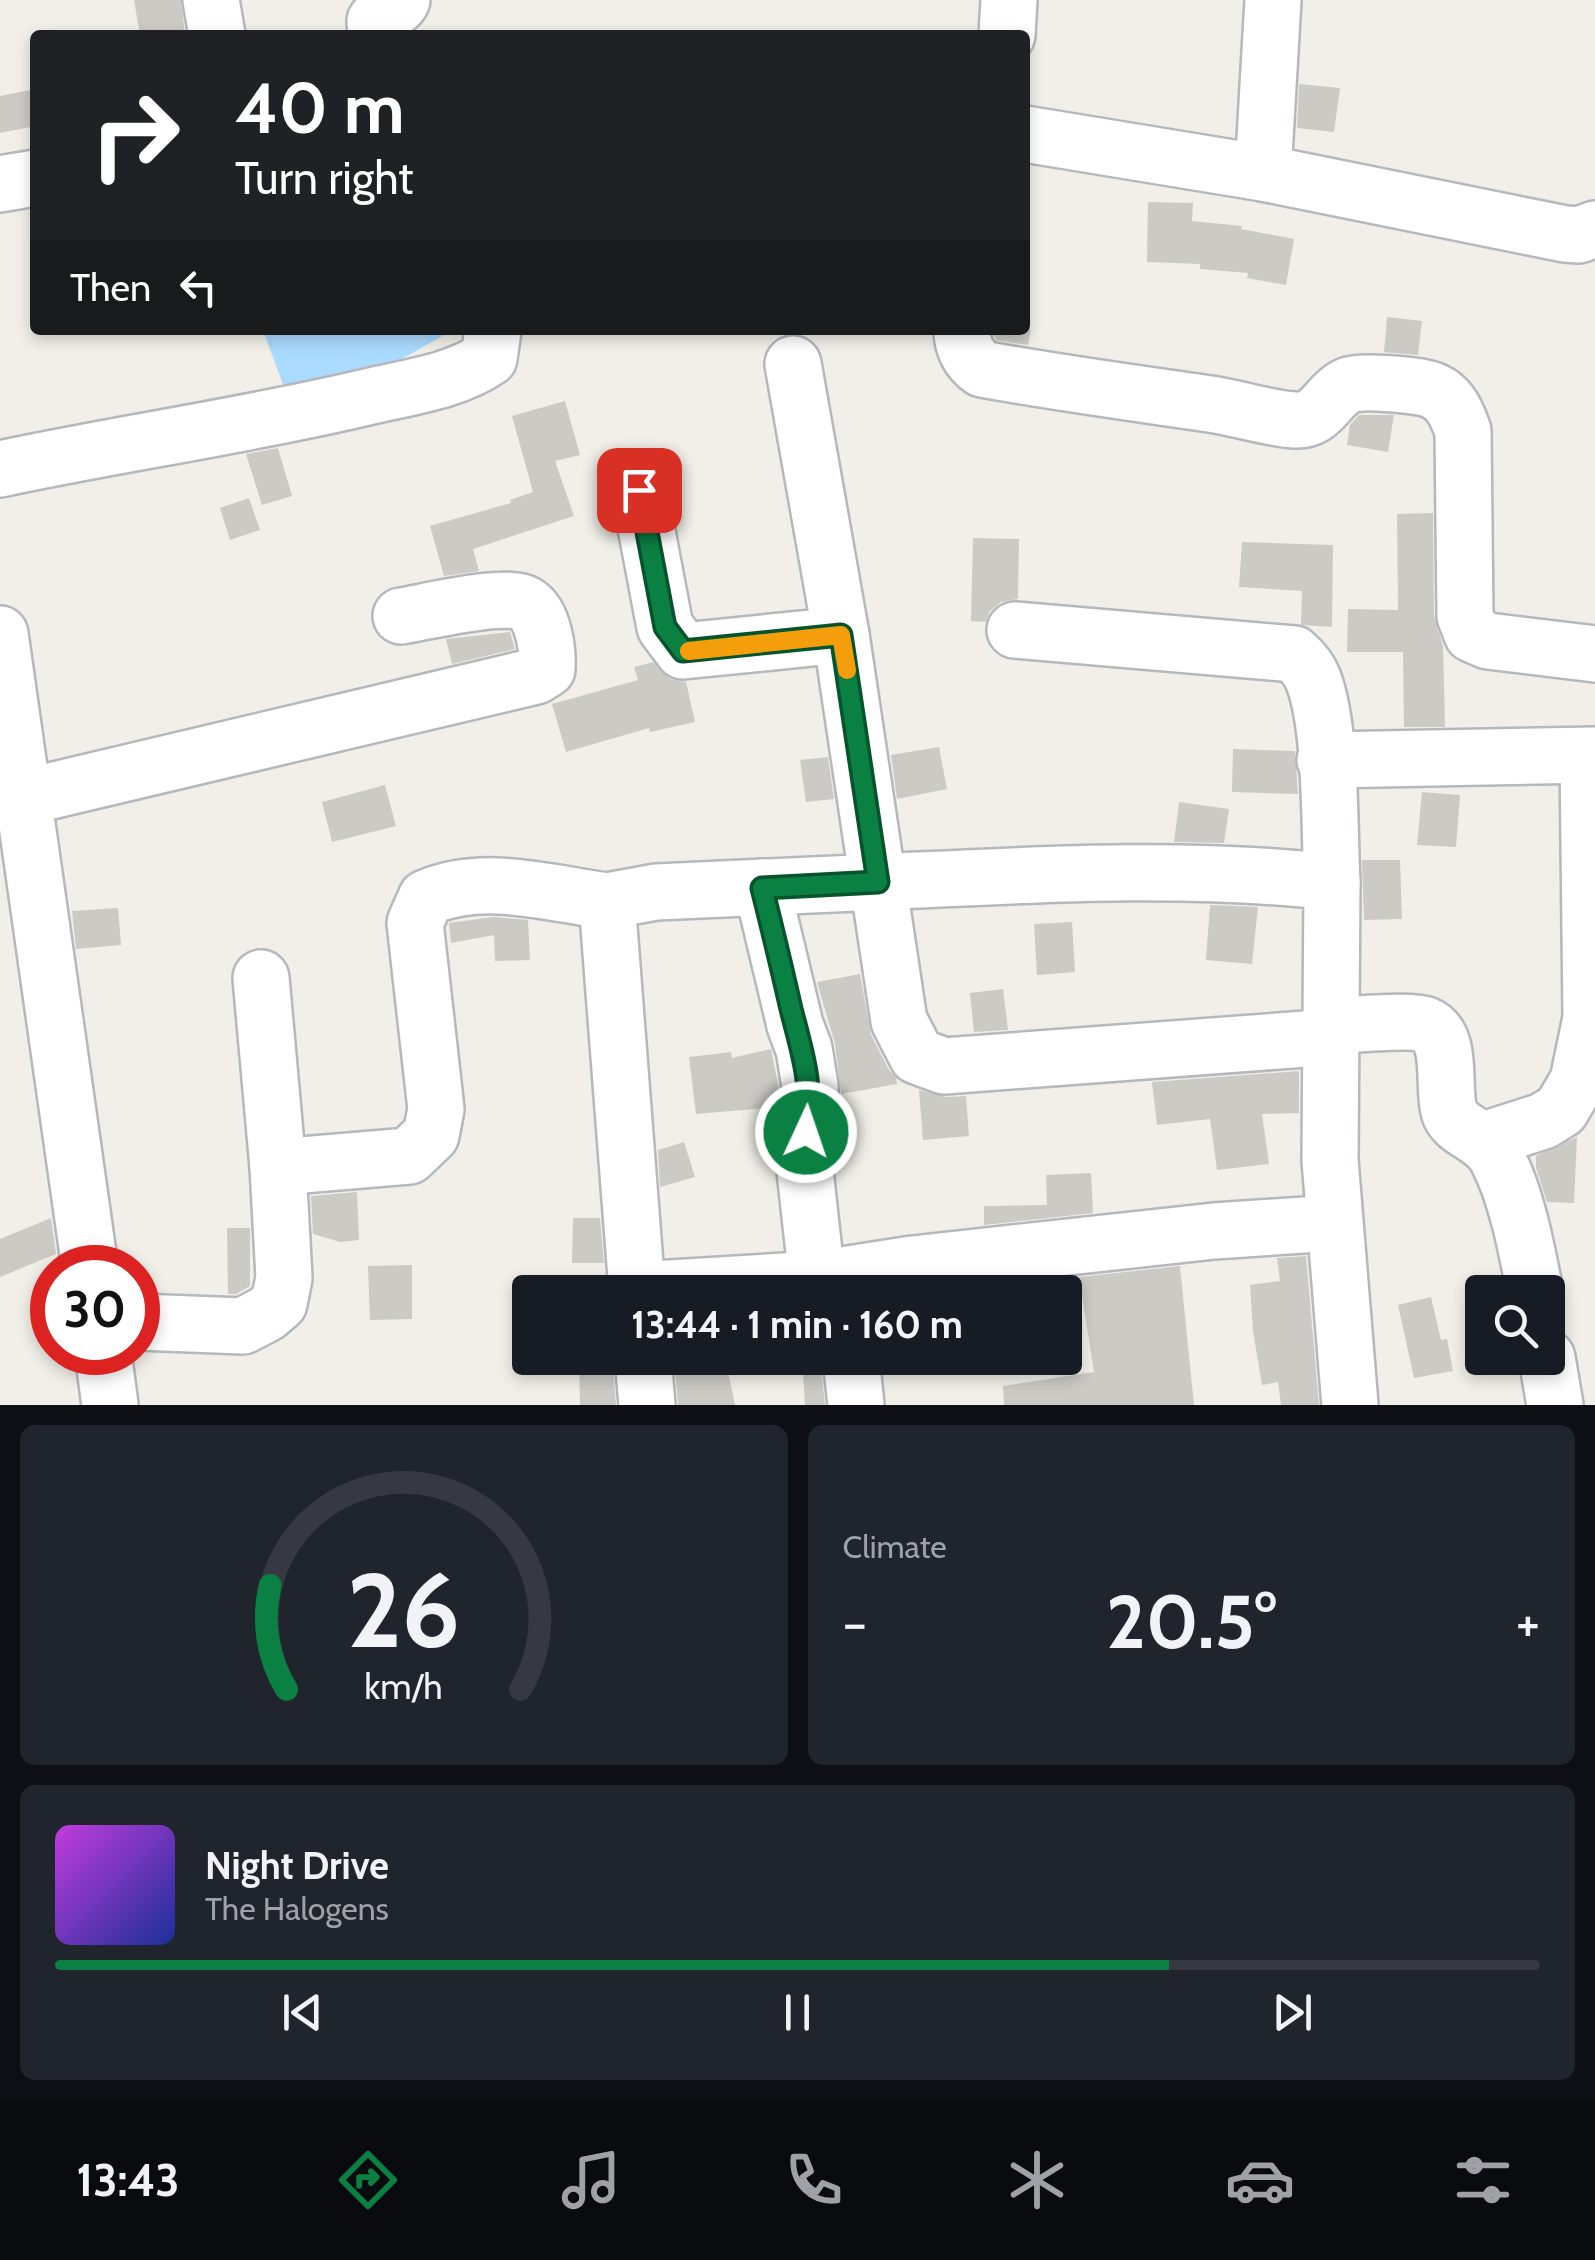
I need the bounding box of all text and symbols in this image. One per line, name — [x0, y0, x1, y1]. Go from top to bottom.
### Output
text: 40 m — [235, 65, 404, 151]
icon: right — [70, 70, 200, 200]
text: Turn right — [235, 151, 414, 205]
icon: left — [171, 260, 226, 315]
text: Then — [70, 264, 151, 311]
pin — [597, 448, 682, 533]
icon: arrive — [612, 463, 667, 518]
position arrow — [754, 1080, 858, 1184]
speed limit sign: 30 — [30, 1245, 160, 1375]
map controls — [1465, 1275, 1565, 1375]
button: search — [1465, 1275, 1565, 1375]
text: 13:44 · 1 min · 160 m — [631, 1301, 963, 1348]
text: Climate — [843, 1527, 947, 1566]
text: 26 — [347, 1547, 460, 1673]
text: 20.5° — [1106, 1576, 1276, 1667]
text: − — [843, 1589, 867, 1656]
text: + — [1516, 1589, 1540, 1656]
text: km/h — [365, 1665, 443, 1708]
text: Night Drive — [205, 1842, 389, 1889]
text: The Halogens — [205, 1889, 389, 1928]
icon: previous — [275, 1985, 330, 2040]
icon: pause — [770, 1985, 825, 2040]
icon: next — [1265, 1985, 1320, 2040]
icon: directions — [333, 2145, 403, 2215]
icon: music — [556, 2145, 626, 2215]
icon: phone — [779, 2145, 849, 2215]
icon: climate — [1002, 2145, 1072, 2215]
icon: car — [1225, 2145, 1295, 2215]
icon: filters — [1448, 2145, 1518, 2215]
text: 13:43 — [77, 2153, 180, 2207]

